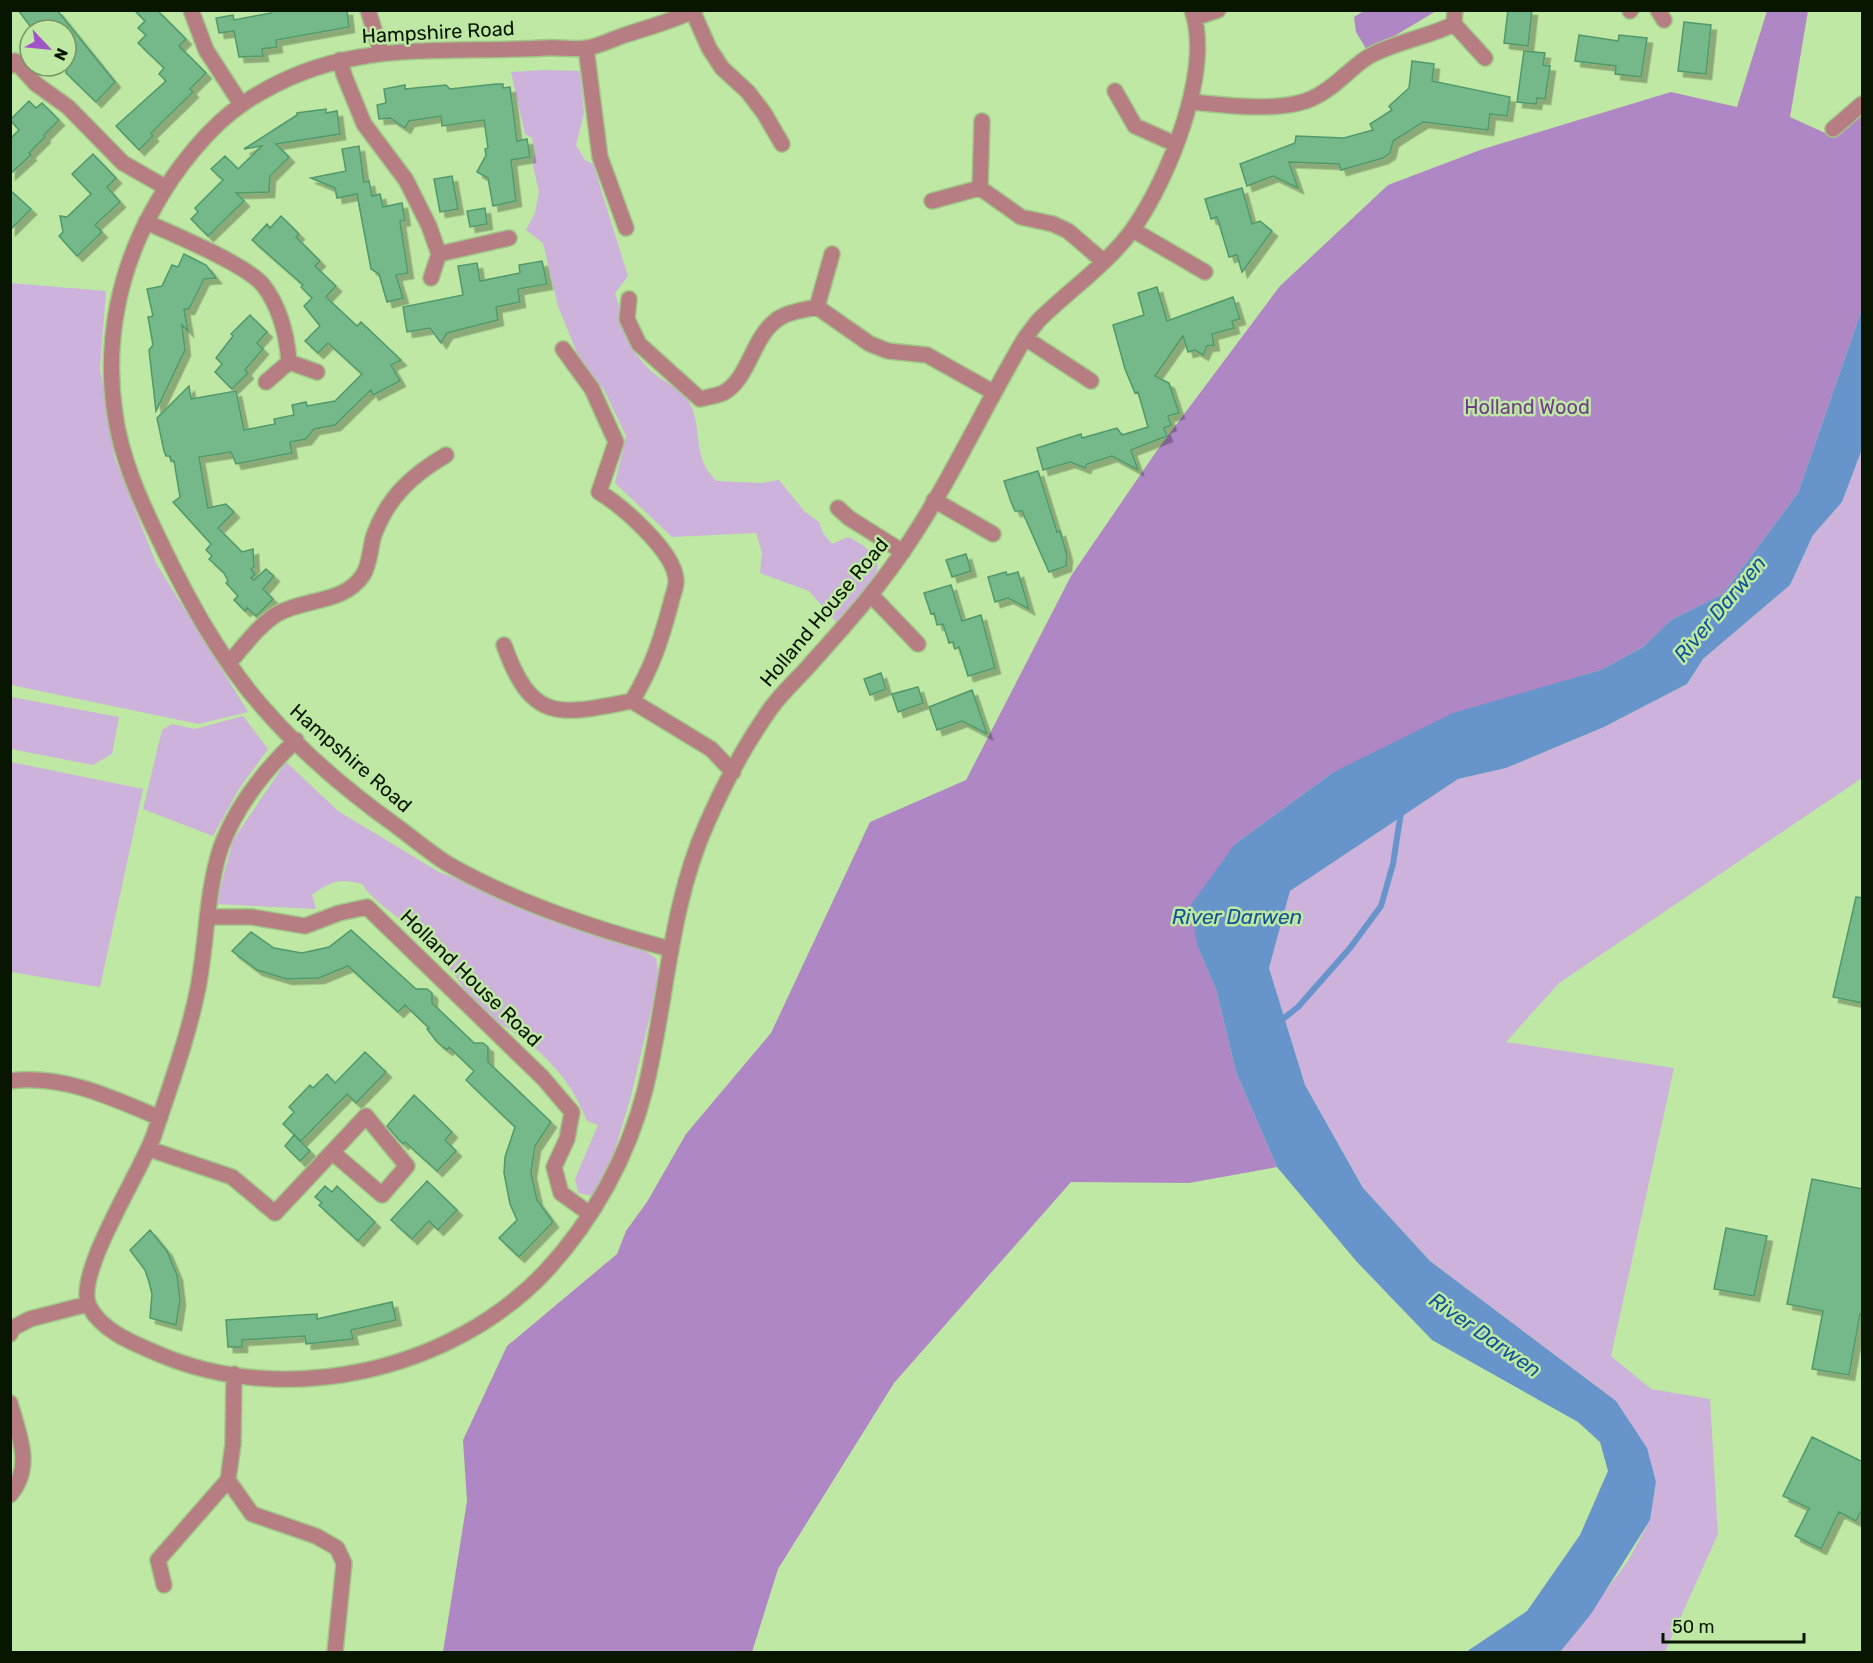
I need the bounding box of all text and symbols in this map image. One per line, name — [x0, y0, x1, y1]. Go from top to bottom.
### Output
street label: Hampshire Road — [361, 16, 515, 48]
north arrow — [18, 18, 78, 78]
text: N — [50, 45, 72, 64]
park label: Holland Wood — [1464, 395, 1590, 419]
street label: Holland House Road — [755, 533, 893, 691]
water label: River Darwen — [1668, 551, 1771, 667]
street label: Hampshire Road — [285, 699, 417, 817]
street label: Holland House Road — [395, 904, 547, 1052]
water label: River Darwen — [1172, 904, 1302, 929]
water label: River Darwen — [1425, 1287, 1546, 1382]
scale bar — [1663, 1606, 1804, 1644]
text: 50 m — [1672, 1616, 1715, 1638]

